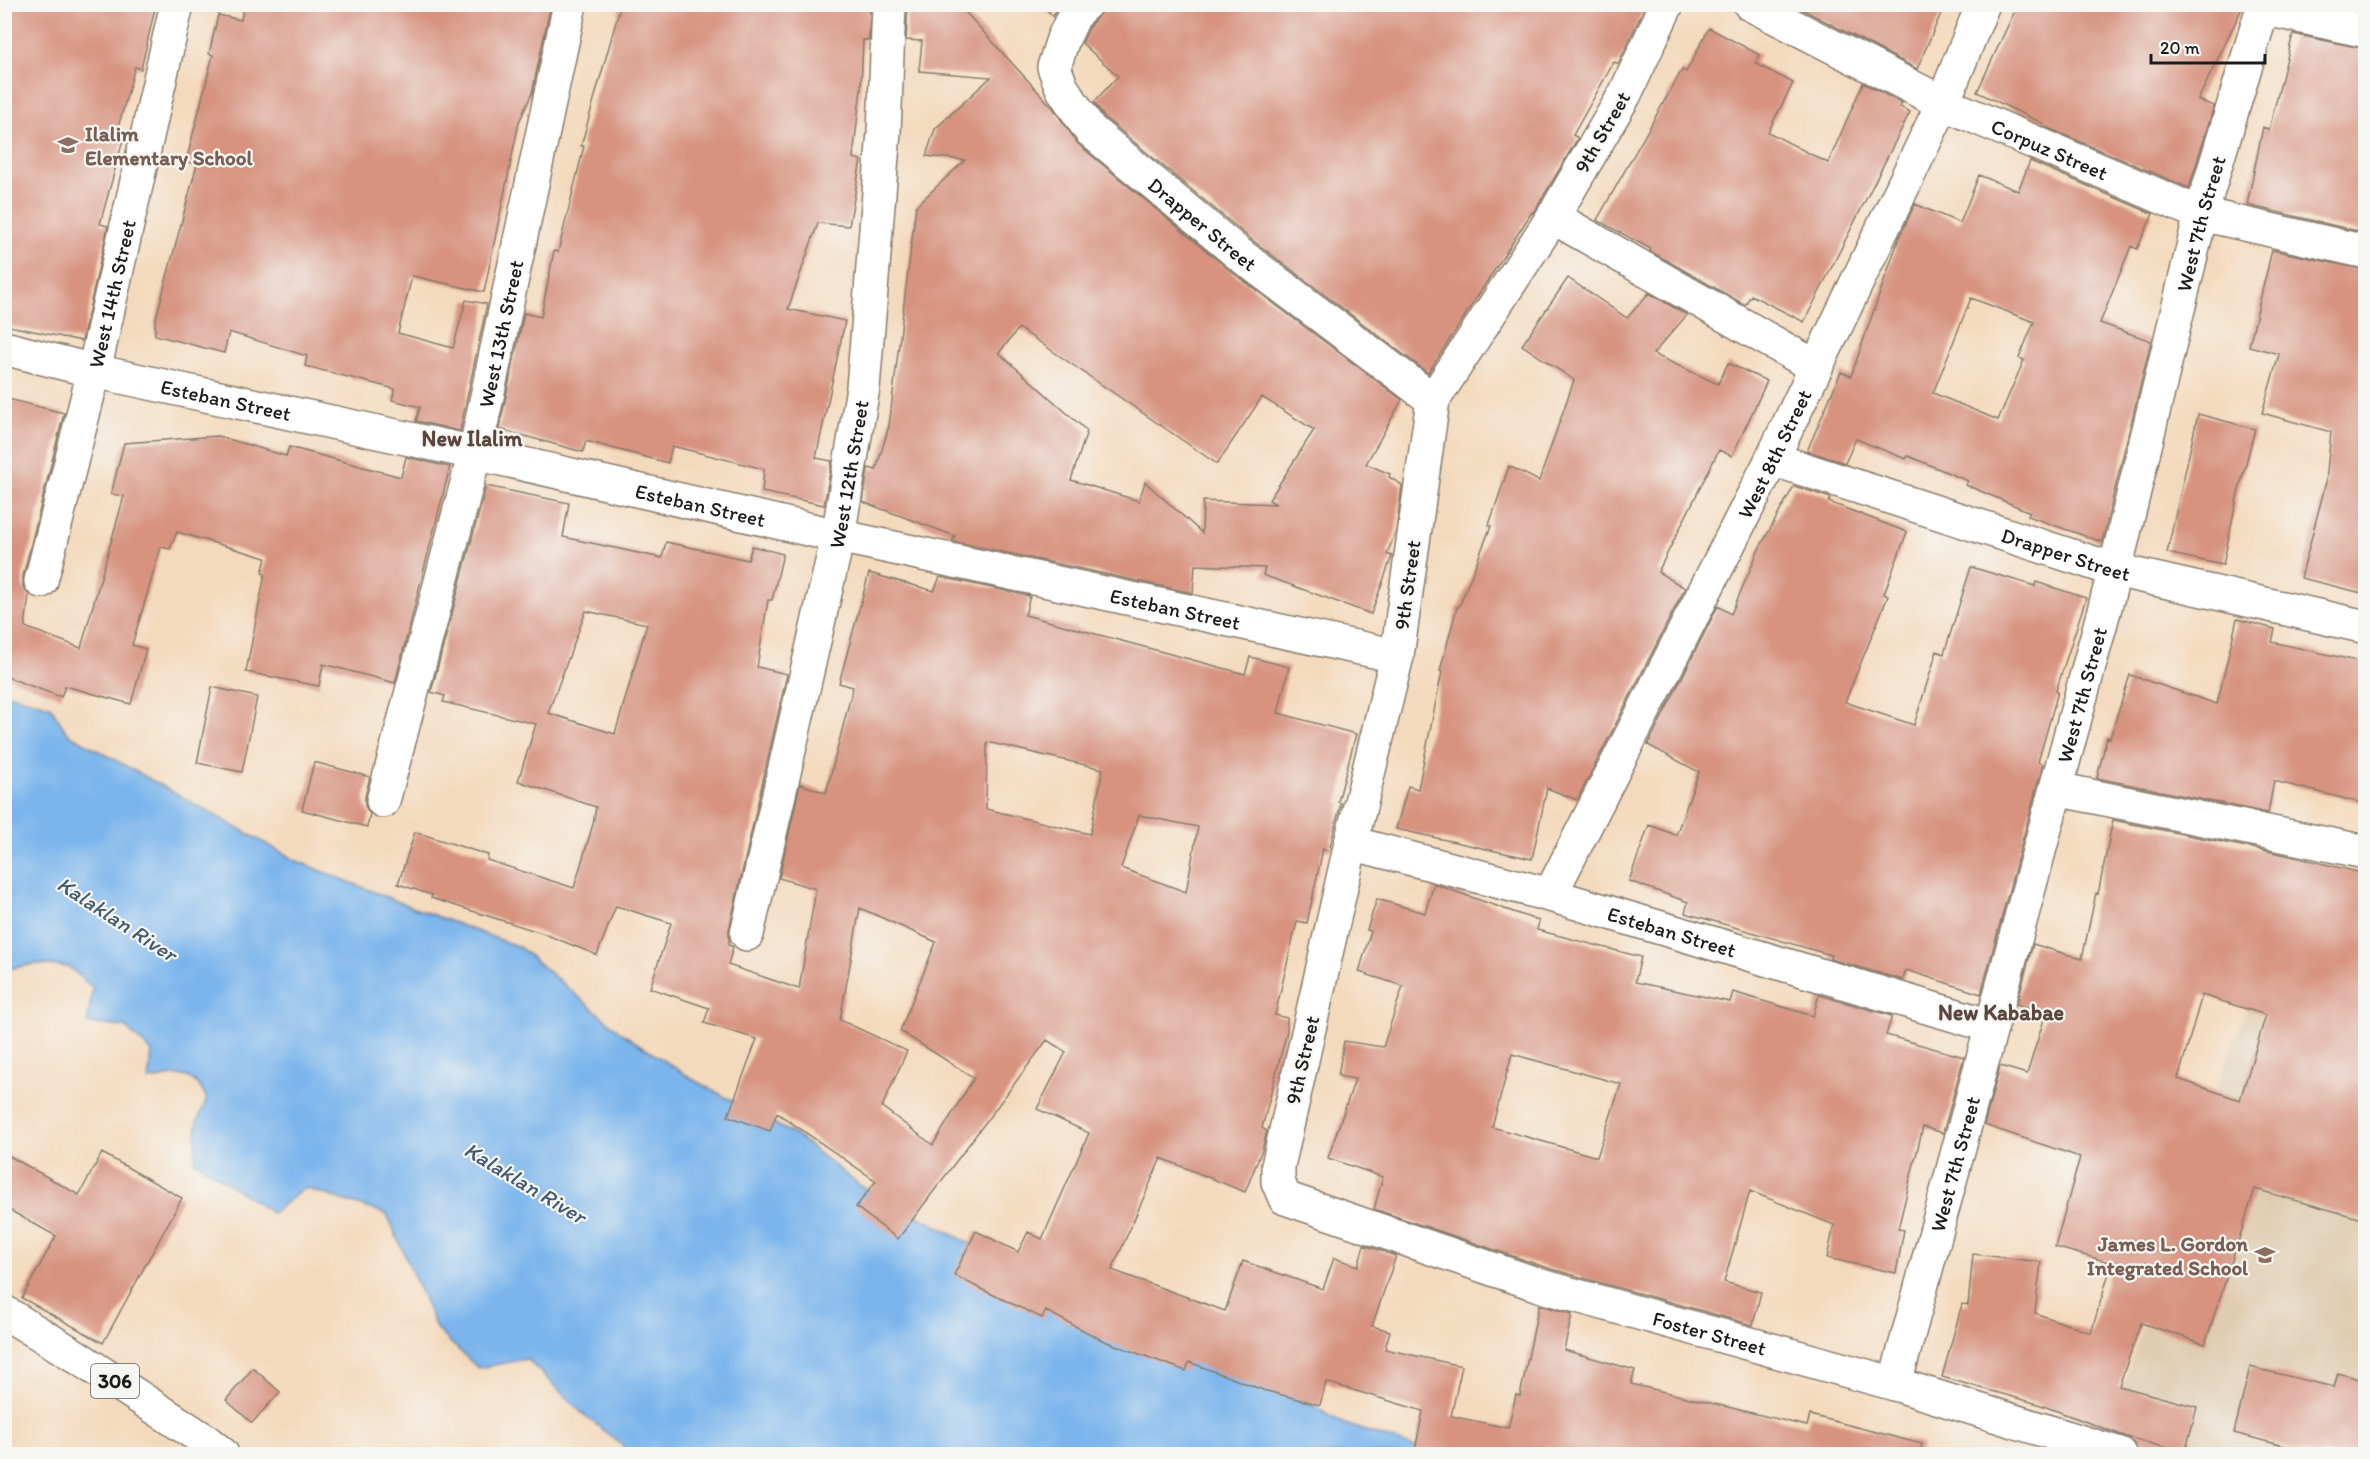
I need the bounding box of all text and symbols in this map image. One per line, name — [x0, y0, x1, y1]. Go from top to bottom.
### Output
scale bar — [2151, 27, 2265, 65]
text: 20 m — [2160, 37, 2200, 59]
street label: 9th Street — [1569, 87, 1635, 177]
street label: Corpuz Street — [1987, 113, 2112, 185]
place label: Ilalim Elementary School — [85, 121, 254, 171]
school or university icon: Ilalim Elementary School — [56, 133, 80, 157]
street label: West 7th Street — [2170, 153, 2230, 294]
street label: Drapper Street — [1143, 171, 1262, 276]
street label: West 14th Street — [83, 217, 140, 370]
street label: West 13th Street — [472, 257, 528, 410]
street label: Esteban Street — [159, 373, 294, 426]
street label: West 8th Street — [1732, 385, 1816, 522]
street label: West 12th Street — [823, 398, 873, 551]
district label: New Ilalim — [422, 425, 523, 452]
street label: Esteban Street — [633, 478, 768, 532]
street label: Drapper Street — [1998, 522, 2133, 586]
street label: 9th Street — [1388, 538, 1426, 631]
street label: Esteban Street — [1108, 582, 1243, 635]
street label: West 7th Street — [2051, 624, 2112, 765]
water label: Kalaklan River — [52, 870, 184, 969]
street label: Esteban Street — [1605, 900, 1739, 962]
district label: New Kababae — [1938, 999, 2064, 1026]
street label: 9th Street — [1280, 1013, 1324, 1107]
street label: West 7th Street — [1924, 1093, 1985, 1235]
water label: Kalaklan River — [459, 1136, 593, 1231]
place label: James L. Gordon Integrated School — [2087, 1231, 2249, 1281]
school or university icon: James L. Gordon Integrated School — [2253, 1243, 2277, 1267]
street label: Foster Street — [1650, 1305, 1769, 1360]
road number: 306 — [91, 1364, 139, 1398]

